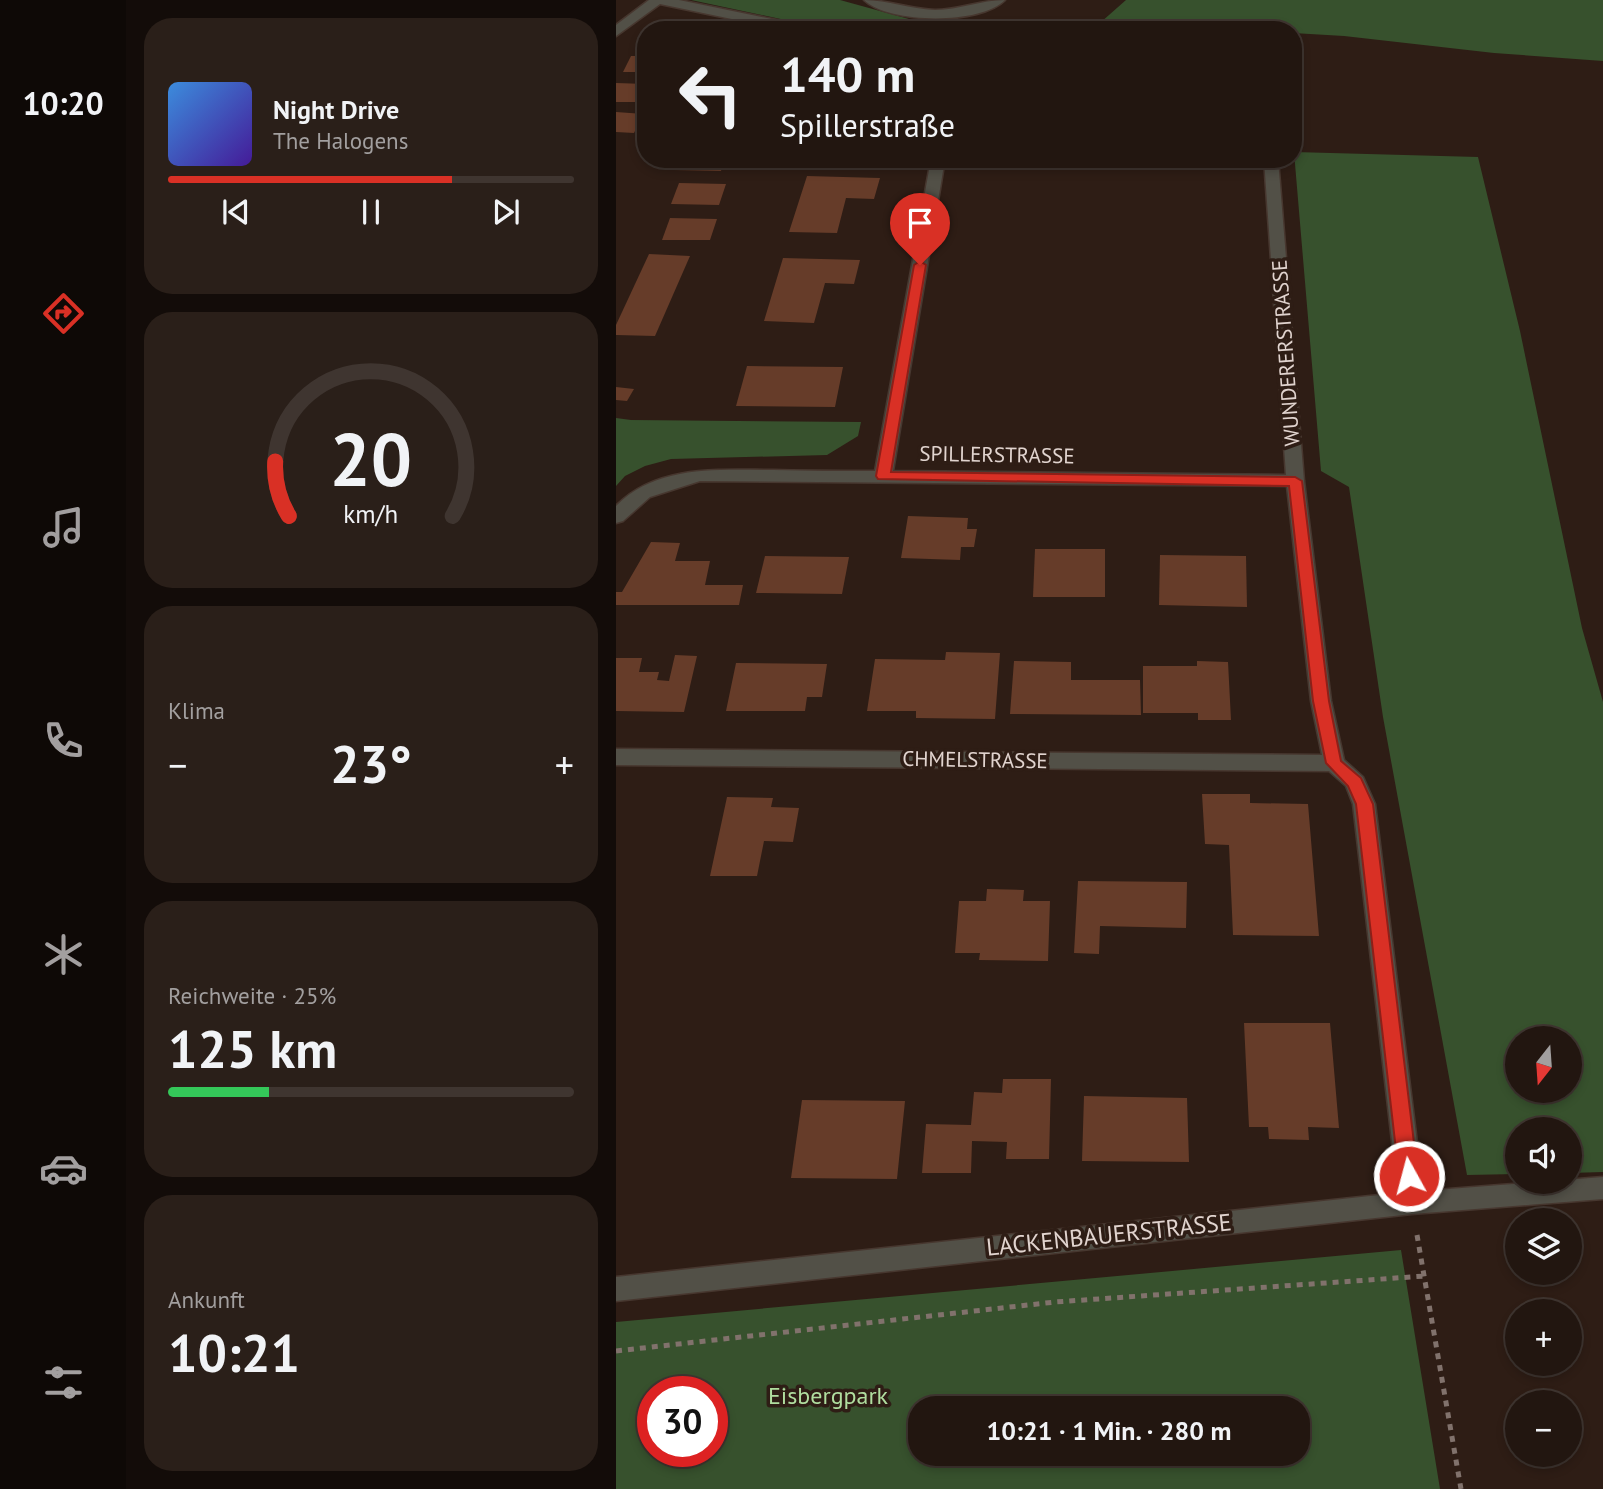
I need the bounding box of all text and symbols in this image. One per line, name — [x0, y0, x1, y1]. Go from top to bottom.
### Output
text: 140 m — [780, 42, 915, 106]
icon: left — [665, 49, 756, 140]
text: 10:20 — [22, 82, 104, 124]
text: Night Drive — [273, 93, 399, 126]
text: Spillerstraße — [780, 104, 955, 146]
text: The Halogens — [273, 126, 408, 155]
icon: previous — [217, 193, 255, 231]
icon: pause — [352, 193, 390, 231]
icon: next — [487, 193, 525, 231]
pin — [890, 193, 950, 265]
icon: arrive — [901, 204, 939, 242]
street label: WUNDERERSTRASSE — [1266, 259, 1305, 447]
icon: directions — [39, 289, 88, 338]
text: 20 — [330, 413, 412, 507]
street label: SPILLERSTRASSE — [919, 440, 1075, 469]
text: km/h — [344, 498, 398, 530]
icon: music — [39, 503, 88, 552]
text: Klima — [168, 696, 225, 725]
icon: phone — [39, 716, 88, 765]
text: 23° — [330, 730, 412, 797]
text: − — [168, 740, 187, 789]
text: + — [555, 740, 574, 789]
street label: CHMELSTRASSE — [902, 745, 1048, 774]
icon: climate — [39, 930, 88, 979]
text: Reichweite · 25% — [168, 981, 336, 1010]
text: 125 km — [168, 1015, 337, 1082]
north arrow — [1505, 1026, 1582, 1102]
map controls — [1505, 1026, 1582, 1467]
button: sound — [1505, 1117, 1582, 1194]
position arrow — [1372, 1139, 1446, 1213]
icon: car — [39, 1144, 88, 1193]
street label: LACKENBAUERSTRASSE — [985, 1206, 1233, 1263]
button: layers — [1505, 1208, 1582, 1285]
text: Ankunft — [168, 1285, 245, 1314]
button: + — [1505, 1299, 1582, 1376]
text: 10:21 — [168, 1319, 300, 1386]
icon: filters — [39, 1358, 88, 1407]
speed limit sign: 30 — [637, 1376, 728, 1467]
park label: Eisbergpark — [768, 1380, 889, 1411]
button: − — [1505, 1390, 1582, 1467]
text: 10:21 · 1 Min. · 280 m — [986, 1414, 1232, 1447]

